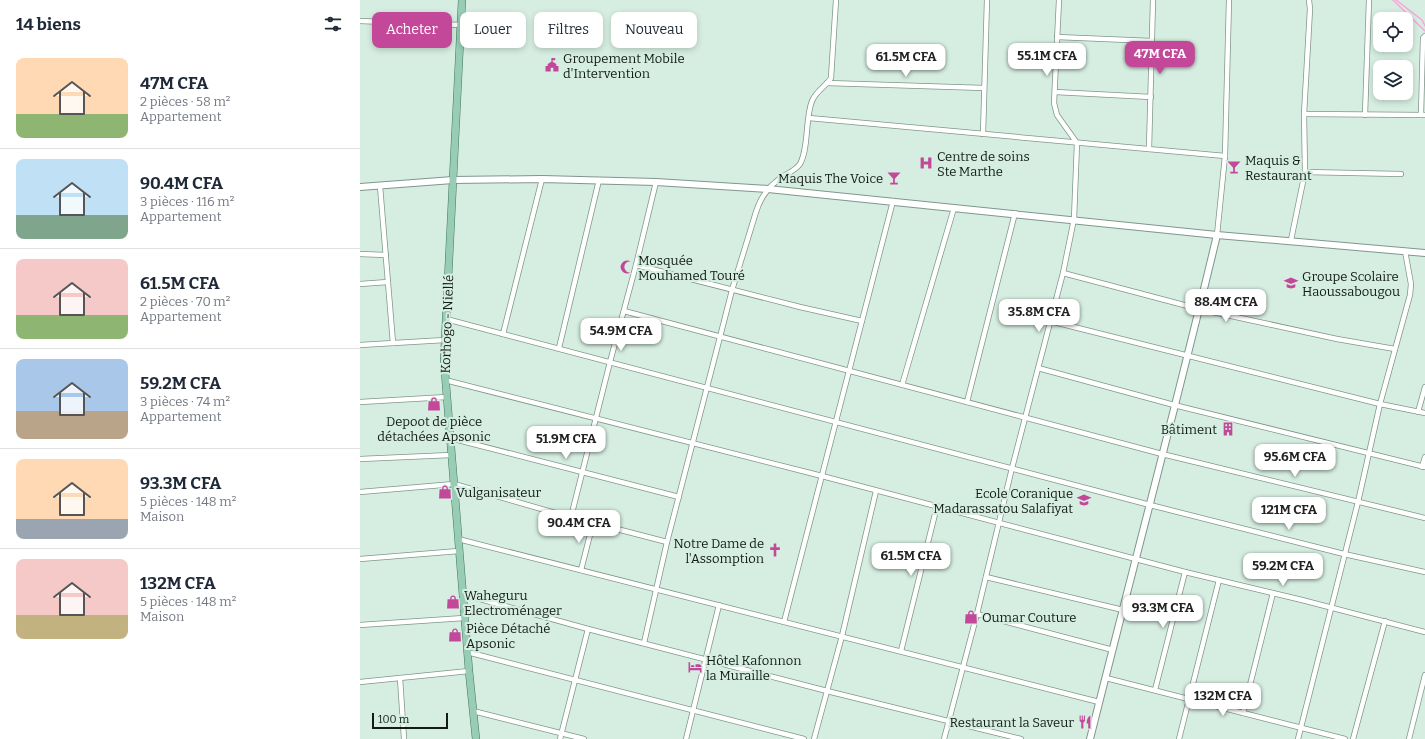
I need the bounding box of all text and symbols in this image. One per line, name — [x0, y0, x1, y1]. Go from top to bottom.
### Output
chip: Acheter — [372, 12, 452, 48]
chip: Louer — [460, 12, 526, 48]
chip: Filtres — [534, 12, 603, 48]
chip: Nouveau — [611, 12, 697, 48]
map controls — [1373, 12, 1413, 100]
button: locate — [1373, 12, 1413, 52]
icon: filters — [322, 13, 344, 35]
text: 14 biens — [16, 14, 81, 35]
pin: 47M CFA — [1123, 41, 1197, 75]
pin: 55.1M CFA — [1001, 43, 1093, 77]
pin: 61.5M CFA — [860, 44, 952, 78]
text: 47M CFA — [1134, 46, 1186, 61]
text: 55.1M CFA — [1017, 48, 1077, 63]
text: 61.5M CFA — [876, 49, 936, 64]
place label: Groupement Mobile d'Intervention — [563, 51, 685, 81]
public building icon: Groupement Mobile d'Intervention — [544, 57, 560, 73]
button: layers — [1373, 60, 1413, 100]
text: 47M CFA — [140, 73, 209, 94]
icon: home — [48, 74, 96, 122]
text: 2 pièces · 58 m² — [140, 94, 231, 109]
text: Appartement — [140, 109, 221, 124]
place label: Centre de soins Ste Marthe — [937, 149, 1030, 179]
place label: Maquis & Restaurant — [1245, 153, 1312, 183]
hospital icon: Centre de soins Ste Marthe — [918, 155, 934, 171]
bar icon: Maquis & Restaurant — [1226, 159, 1242, 175]
bar icon: Maquis The Voice — [886, 170, 902, 186]
place label: Maquis The Voice — [778, 171, 883, 186]
text: 90.4M CFA — [140, 173, 223, 194]
icon: home — [48, 175, 96, 223]
text: 3 pièces · 116 m² — [140, 194, 234, 209]
text: Appartement — [140, 209, 221, 224]
place label: Mosquée Mouhamed Touré — [638, 253, 745, 283]
mosque icon: Mosquée Mouhamed Touré — [619, 259, 635, 275]
place label: Groupe Scolaire Haoussabougou — [1302, 269, 1400, 299]
text: 61.5M CFA — [140, 273, 220, 294]
street label: Korhogo - Niellé — [438, 274, 456, 374]
icon: home — [48, 275, 96, 323]
school or university icon: Groupe Scolaire Haoussabougou — [1283, 275, 1299, 291]
pin: 88.4M CFA — [1180, 289, 1272, 323]
text: 2 pièces · 70 m² — [140, 294, 230, 309]
text: 88.4M CFA — [1194, 294, 1258, 309]
pin: 35.8M CFA — [993, 299, 1085, 333]
text: 35.8M CFA — [1008, 304, 1070, 319]
text: Appartement — [140, 309, 221, 324]
pin: 54.9M CFA — [575, 318, 667, 352]
text: 54.9M CFA — [589, 323, 653, 338]
text: 59.2M CFA — [140, 373, 221, 394]
icon: home — [48, 375, 96, 423]
text: 3 pièces · 74 m² — [140, 394, 230, 409]
shop icon: Depoot de pièce détachées Apsonic — [426, 396, 442, 412]
text: Appartement — [140, 409, 221, 424]
place label: Depoot de pièce détachées Apsonic — [377, 414, 491, 444]
building icon: Bâtiment — [1220, 421, 1236, 437]
place label: Bâtiment — [1161, 422, 1217, 437]
pin: 51.9M CFA — [520, 426, 612, 460]
text: 51.9M CFA — [536, 431, 596, 446]
pin: 95.6M CFA — [1249, 444, 1341, 478]
text: 95.6M CFA — [1264, 449, 1326, 464]
text: 93.3M CFA — [140, 473, 221, 494]
icon: home — [48, 475, 96, 523]
shop icon: Vulganisateur — [437, 484, 453, 500]
place label: Vulganisateur — [456, 485, 541, 500]
place label: Ecole Coranique Madarassatou Salafiyat — [933, 486, 1073, 516]
school or university icon: Ecole Coranique Madarassatou Salafiyat — [1076, 492, 1092, 508]
text: 5 pièces · 148 m² — [140, 494, 236, 509]
pin: 121M CFA — [1248, 497, 1330, 531]
text: 121M CFA — [1261, 502, 1317, 517]
text: Maison — [140, 509, 184, 524]
pin: 90.4M CFA — [533, 510, 625, 544]
text: 90.4M CFA — [547, 515, 611, 530]
place label: Notre Dame de l'Assomption — [673, 536, 765, 566]
church icon: Notre Dame de l'Assomption — [767, 542, 783, 558]
pin: 61.5M CFA — [865, 543, 957, 577]
text: 61.5M CFA — [881, 548, 941, 563]
pin: 59.2M CFA — [1237, 553, 1329, 587]
text: 59.2M CFA — [1252, 558, 1314, 573]
text: 132M CFA — [140, 573, 216, 594]
icon: home — [48, 575, 96, 623]
place label: Waheguru Electroménager — [464, 588, 562, 618]
text: 5 pièces · 148 m² — [140, 594, 236, 609]
shop icon: Waheguru Electroménager — [445, 594, 461, 610]
pin: 93.3M CFA — [1117, 595, 1209, 629]
text: 93.3M CFA — [1132, 600, 1194, 615]
text: Maison — [140, 609, 184, 624]
shop icon: Oumar Couture — [963, 609, 979, 625]
place label: Oumar Couture — [982, 610, 1076, 625]
place label: Pièce Détaché Apsonic — [466, 621, 550, 651]
shop icon: Pièce Détaché Apsonic — [447, 627, 463, 643]
place label: Hôtel Kafonnon la Muraille — [706, 653, 802, 683]
hotel icon: Hôtel Kafonnon la Muraille — [687, 659, 703, 675]
pin: 132M CFA — [1182, 683, 1264, 717]
text: 132M CFA — [1194, 688, 1252, 703]
scale bar — [372, 711, 448, 730]
text: 100 m — [378, 713, 409, 726]
restaurant icon: Restaurant la Saveur — [1077, 714, 1093, 730]
place label: Restaurant la Saveur — [950, 715, 1074, 730]

